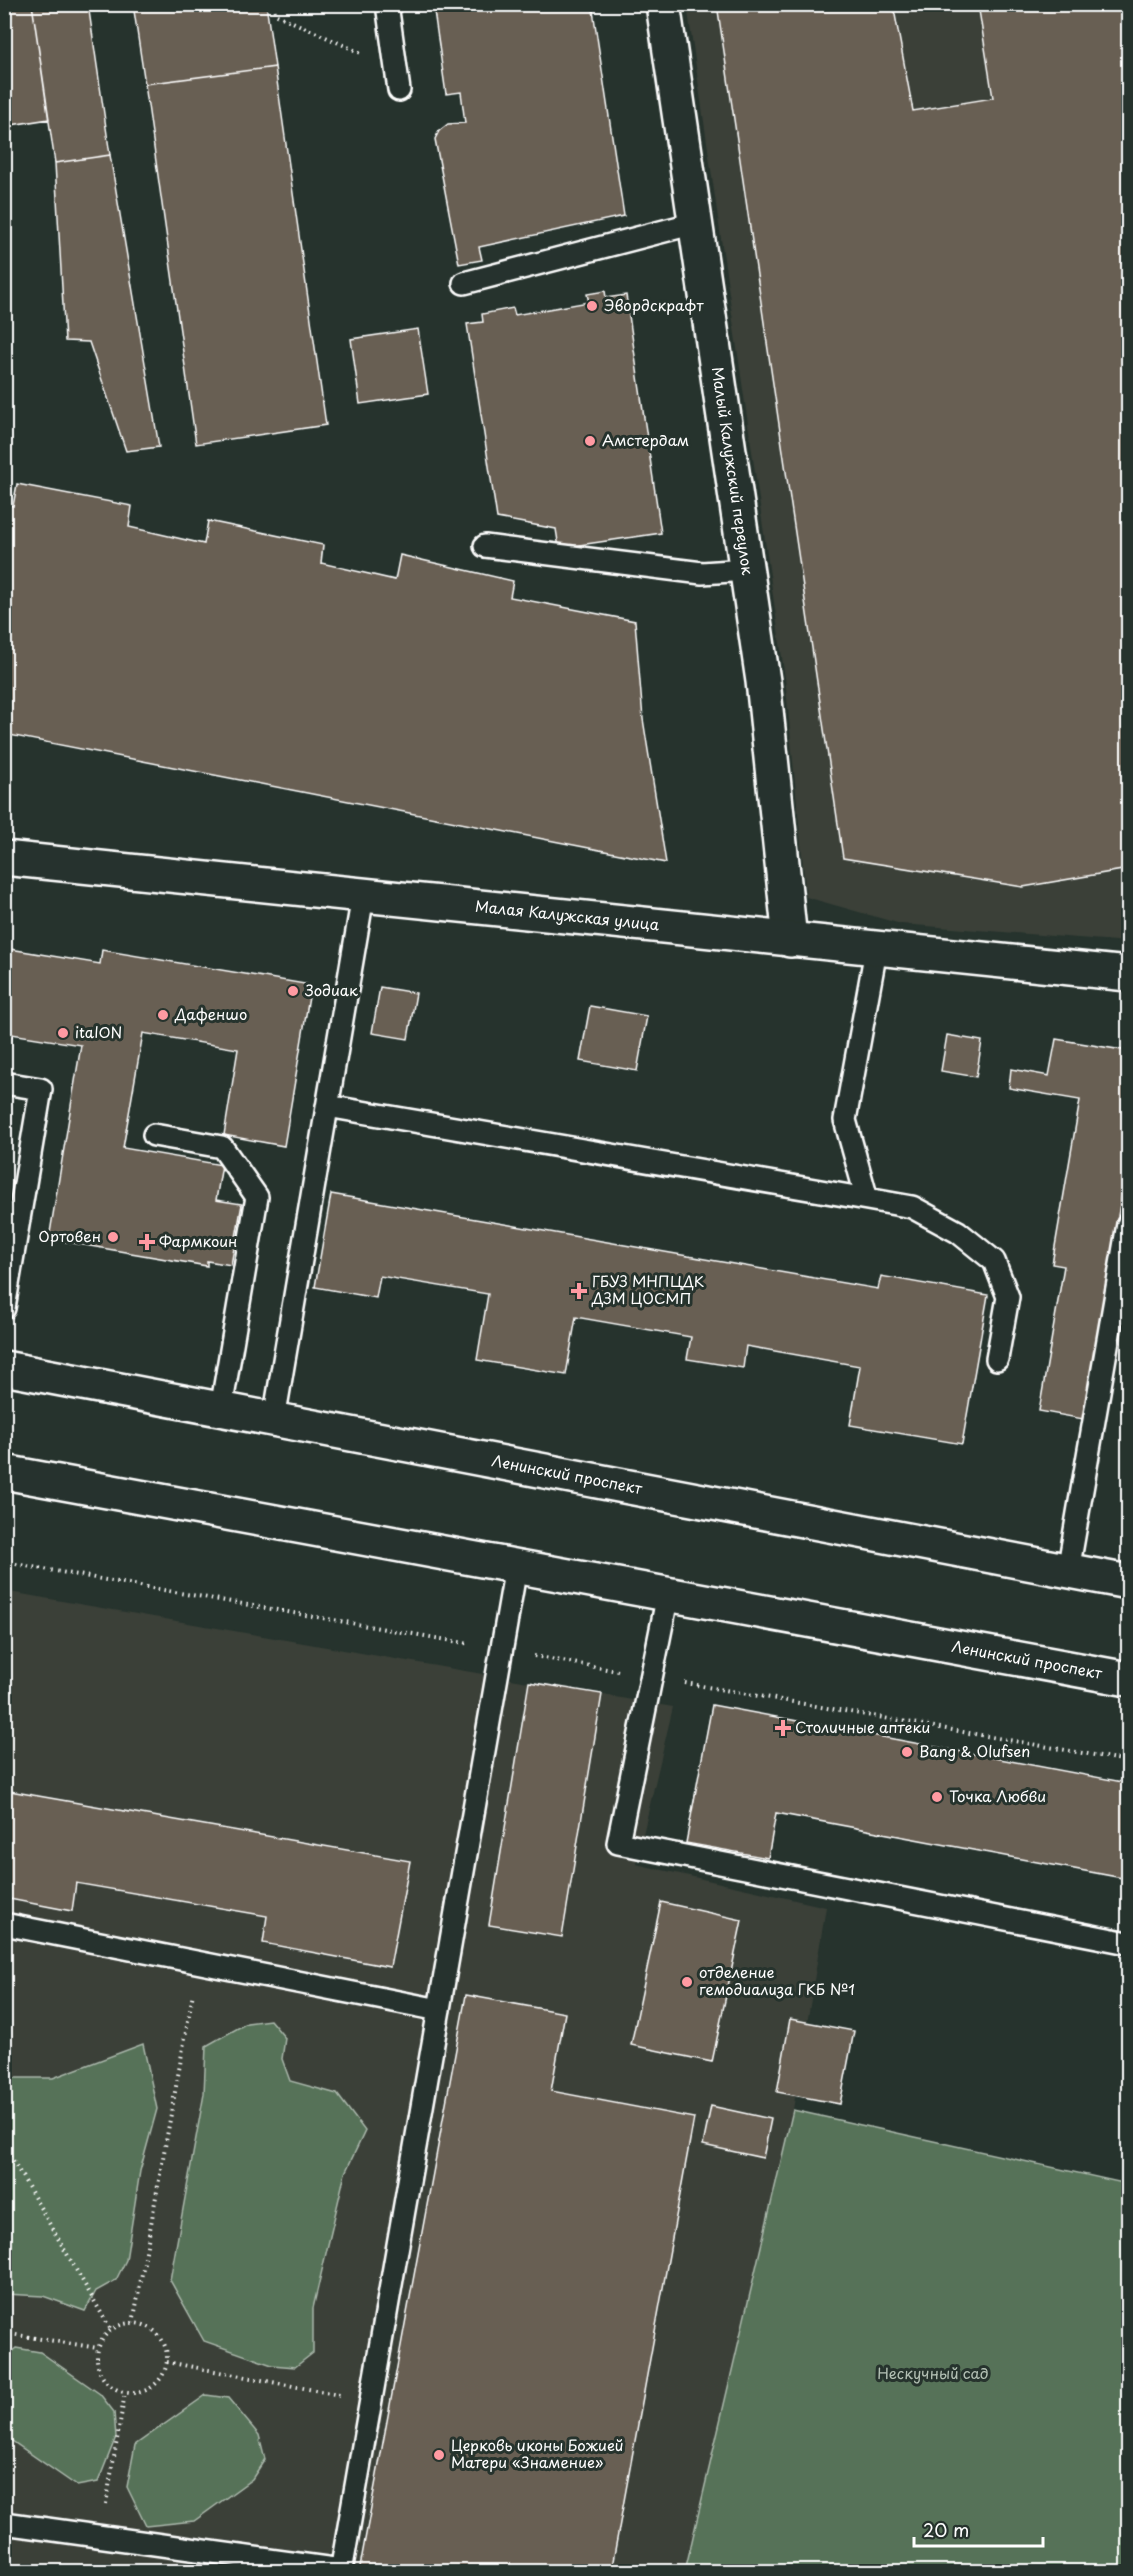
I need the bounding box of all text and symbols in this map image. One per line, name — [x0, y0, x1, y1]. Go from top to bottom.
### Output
place label: Эвордскрафт — [604, 293, 704, 316]
marker: Эвордскрафт — [585, 299, 599, 313]
street label: Малый Калужский переулок — [707, 365, 760, 576]
place label: Амстердам — [602, 428, 689, 451]
marker: Амстердам — [583, 434, 597, 448]
street label: Малая Калужская улица — [474, 894, 661, 936]
place label: Зодиак — [304, 978, 358, 1001]
marker: Зодиак — [286, 984, 300, 998]
place label: Дафеншо — [174, 1002, 247, 1025]
marker: Дафеншо — [156, 1008, 170, 1022]
place label: italON — [75, 1020, 122, 1043]
marker: italON — [56, 1026, 70, 1040]
place label: Ортовен — [38, 1224, 101, 1247]
place label: Фармкоин — [159, 1229, 237, 1252]
marker: Ортовен — [106, 1230, 120, 1244]
marker: Фармкоин — [140, 1235, 154, 1249]
place label: ГБУЗ МНПЦДК ДЗМ ЦОСМП — [591, 1269, 704, 1309]
marker: ГБУЗ МНПЦДК ДЗМ ЦОСМП — [570, 1282, 588, 1300]
street label: Ленинский проспект — [490, 1448, 645, 1499]
street label: Ленинский проспект — [950, 1634, 1105, 1684]
place label: Столичные аптеки — [795, 1715, 930, 1738]
marker: Столичные аптеки — [776, 1721, 790, 1735]
place label: Bang & Olufsen — [919, 1739, 1030, 1762]
marker: Bang & Olufsen — [900, 1745, 914, 1759]
place label: Точка Любви — [949, 1784, 1046, 1807]
marker: Точка Любви — [930, 1790, 944, 1804]
place label: отделение гемодиализа ГКБ №1 — [699, 1960, 855, 2000]
marker: отделение гемодиализа ГКБ №1 — [680, 1975, 694, 1989]
park label: Нескучный сад — [877, 2361, 989, 2384]
place label: Церковь иконы Божией Матери «Знамение» — [451, 2433, 624, 2473]
marker: Церковь иконы Божией Матери «Знамение» — [432, 2448, 446, 2462]
scale bar — [914, 2510, 1043, 2548]
text: 20 m — [923, 2516, 969, 2543]

